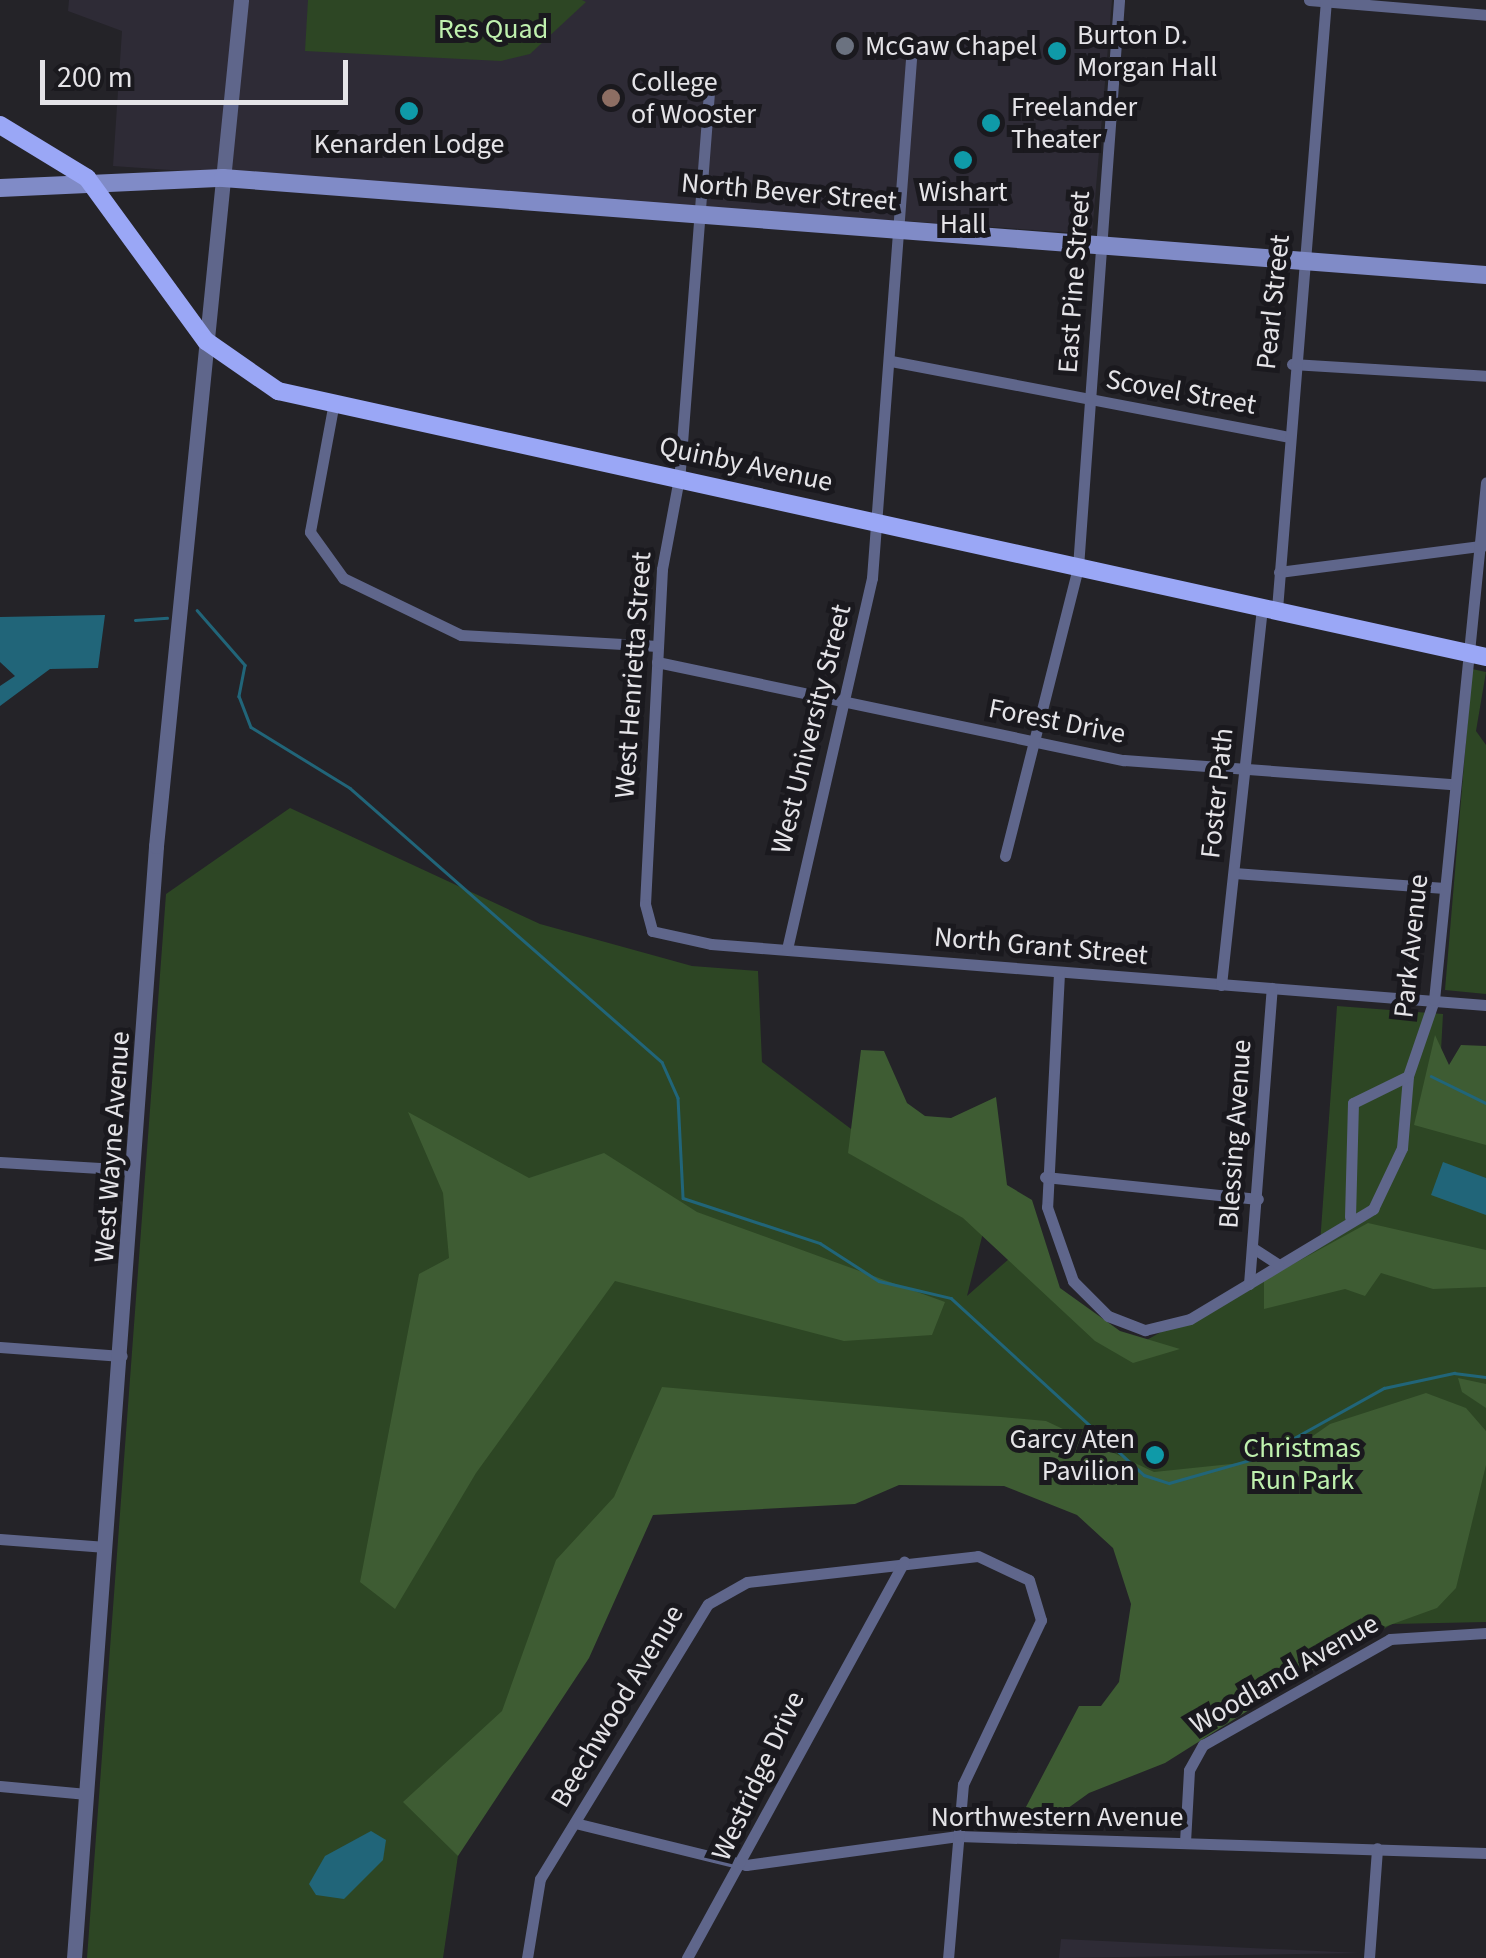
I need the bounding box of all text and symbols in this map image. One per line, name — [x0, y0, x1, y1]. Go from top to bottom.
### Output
park label: Res Quad — [438, 12, 548, 46]
place label: Burton D. Morgan Hall — [1077, 18, 1217, 84]
place label: McGaw Chapel — [865, 29, 1037, 63]
marker: McGaw Chapel — [834, 35, 856, 57]
scale bar — [45, 40, 352, 102]
marker: Burton D. Morgan Hall — [1046, 40, 1068, 62]
text: 200 m — [57, 56, 133, 99]
place label: College of Wooster — [631, 65, 756, 131]
marker: College of Wooster — [600, 87, 622, 109]
place label: Freelander Theater — [1011, 90, 1137, 156]
marker: Kenarden Lodge — [398, 100, 420, 122]
marker: Freelander Theater — [980, 112, 1002, 134]
place label: Kenarden Lodge — [314, 127, 504, 161]
marker: Wishart Hall — [952, 149, 974, 171]
street label: North Bever Street — [680, 166, 898, 218]
place label: Wishart Hall — [918, 175, 1008, 241]
street label: East Pine Street — [1051, 190, 1097, 374]
street label: Pearl Street — [1249, 233, 1297, 371]
street label: Scovel Street — [1103, 362, 1259, 422]
street label: Quinby Avenue — [656, 429, 836, 499]
street label: West Henrietta Street — [608, 550, 658, 800]
street label: West University Street — [764, 601, 858, 857]
street label: Forest Drive — [986, 691, 1128, 751]
street label: Foster Path — [1193, 726, 1241, 860]
street label: Park Avenue — [1387, 873, 1435, 1019]
street label: North Grant Street — [933, 920, 1149, 972]
street label: West Wayne Avenue — [87, 1030, 137, 1264]
street label: Blessing Avenue — [1212, 1038, 1258, 1230]
place label: Garcy Aten Pavilion — [1009, 1422, 1135, 1488]
park label: Christmas Run Park — [1243, 1431, 1361, 1497]
marker: Garcy Aten Pavilion — [1144, 1444, 1166, 1466]
street label: Beechwood Avenue — [543, 1599, 691, 1813]
street label: Woodland Avenue — [1184, 1606, 1384, 1742]
street label: Westridge Drive — [704, 1686, 812, 1866]
street label: Northwestern Avenue — [931, 1800, 1183, 1834]

